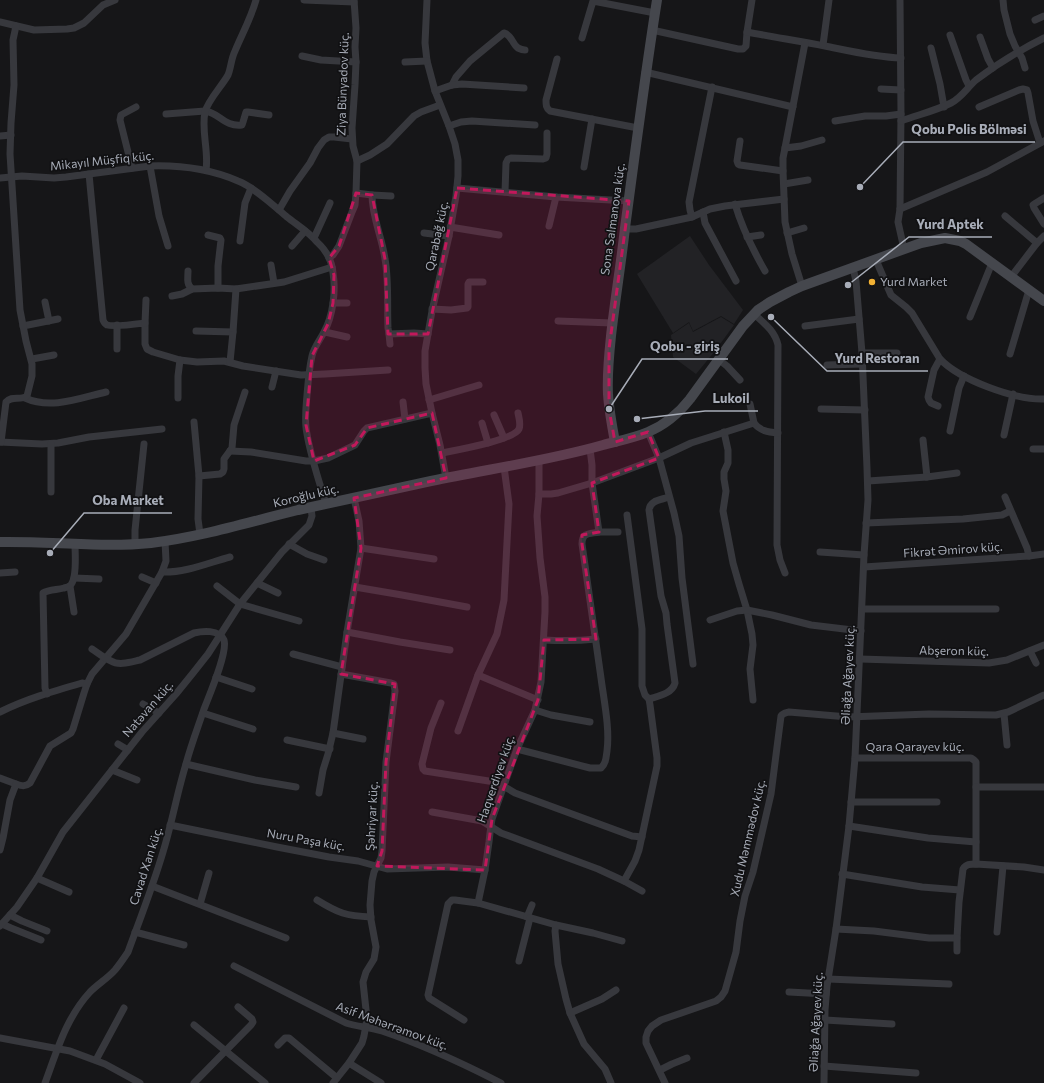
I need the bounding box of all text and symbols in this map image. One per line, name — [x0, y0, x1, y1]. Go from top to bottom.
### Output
street label: Ziya Bünyadov küç. — [333, 32, 351, 136]
callout: Qobu Polis Bölməsi — [903, 117, 1035, 142]
text: Qobu Polis Bölməsi — [911, 121, 1027, 137]
street label: Mikayıl Müşfiq küç. — [49, 148, 155, 172]
street label: Sona Salmanova küç. — [597, 162, 627, 276]
street label: Qarabağ küç. — [422, 199, 450, 272]
callout: Yurd Aptek — [909, 212, 992, 237]
text: Yurd Aptek — [916, 216, 984, 232]
place label: Yurd Market — [880, 274, 948, 288]
marker: Yurd Market — [867, 277, 877, 287]
callout: Qobu - giriş — [642, 334, 728, 359]
text: Qobu - giriş — [650, 338, 720, 354]
callout: Yurd Restoran — [827, 346, 928, 371]
text: Yurd Restoran — [835, 350, 919, 366]
callout: Lukoil — [705, 386, 758, 411]
text: Lukoil — [712, 390, 750, 406]
street label: Koroğlu küç. — [272, 481, 340, 509]
callout: Oba Market — [84, 488, 172, 513]
text: Oba Market — [92, 492, 164, 508]
street label: Fikrət Əmirov küç. — [903, 539, 1003, 559]
street label: Əliağa Ağayev küç. — [837, 624, 857, 725]
street label: Abşeron küç. — [919, 642, 989, 658]
street label: Natəvan küç. — [119, 677, 176, 739]
street label: Haqverdiyev küç. — [473, 733, 517, 824]
street label: Qara Qarayev küç. — [866, 739, 965, 753]
street label: Xudu Məmmədov küç. — [727, 778, 767, 898]
street label: Şəhriyar küç. — [362, 781, 380, 851]
street label: Cavad Xan küç. — [126, 825, 164, 907]
street label: Nuru Paşa küç. — [266, 825, 347, 853]
street label: Əliağa Ağayev küç. — [805, 971, 825, 1072]
street label: Asif Məhərrəmov küç. — [334, 998, 451, 1052]

